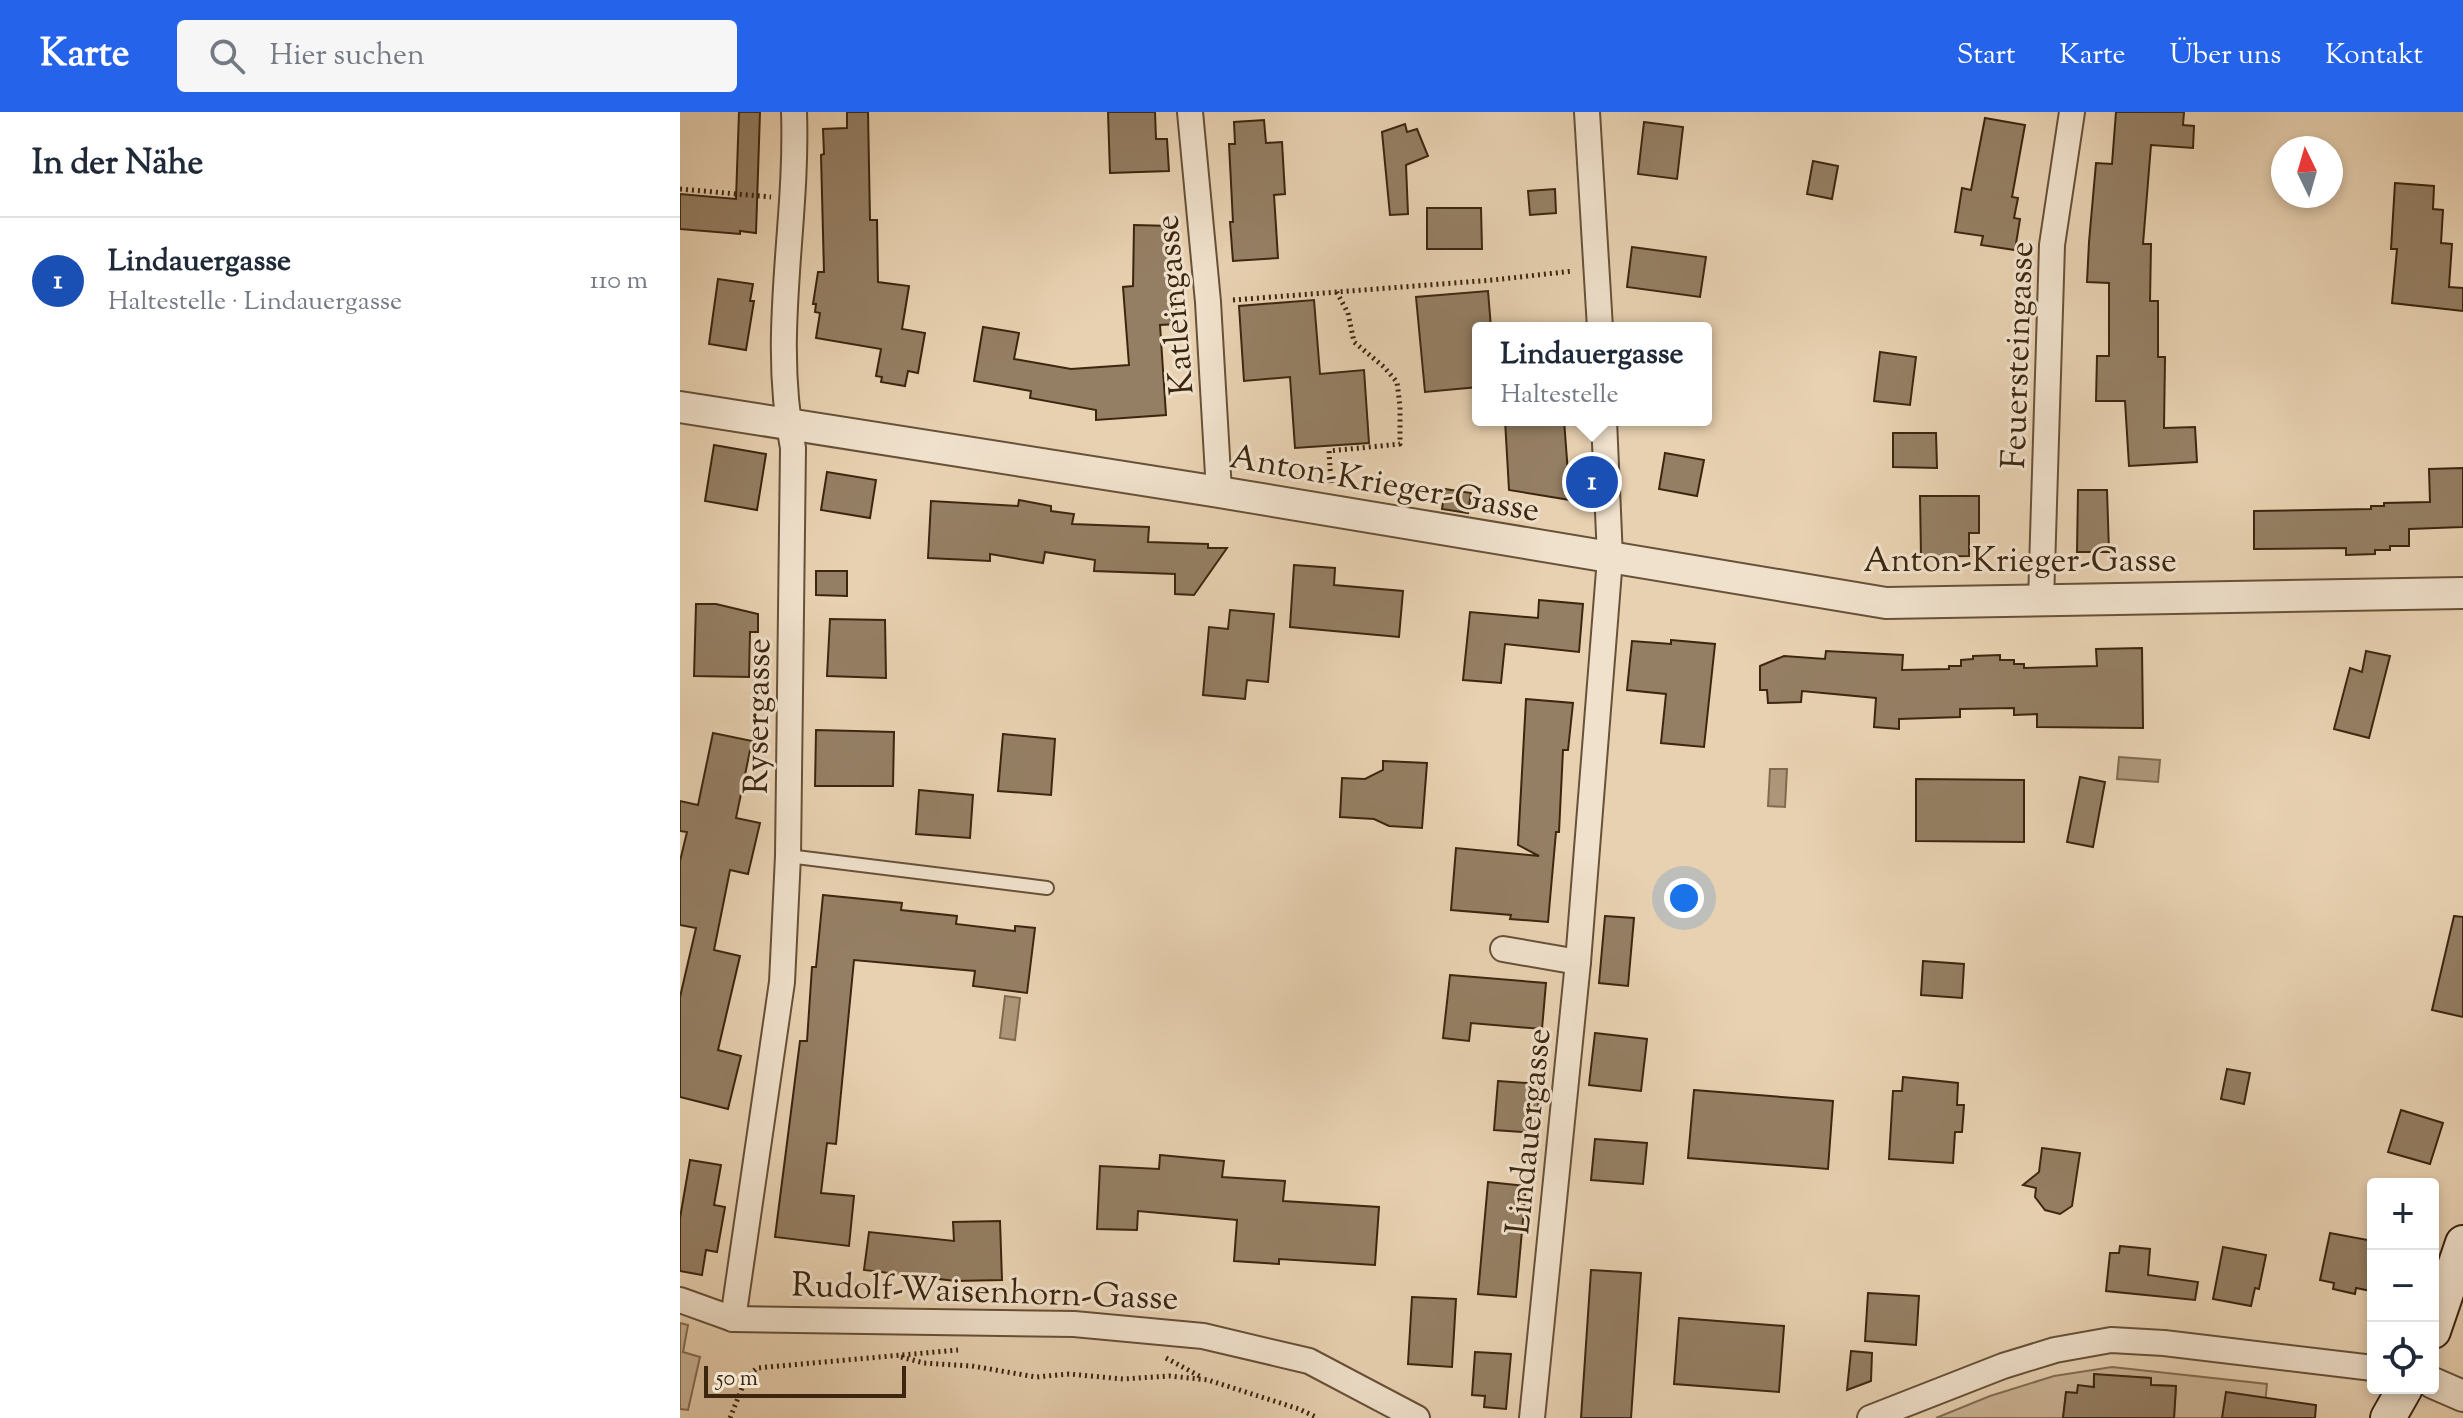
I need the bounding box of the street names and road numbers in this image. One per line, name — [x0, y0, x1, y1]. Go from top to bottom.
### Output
street label: Katleingasse — [1144, 212, 1209, 397]
street label: Feuersteingasse — [1991, 241, 2048, 470]
street label: Anton-Krieger-Gasse — [1226, 434, 1543, 537]
street label: Anton-Krieger-Gasse — [1863, 538, 2177, 587]
street label: Rysergasse — [734, 637, 785, 795]
street label: Lindauergasse — [1495, 1026, 1566, 1237]
street label: Rudolf-Waisenhorn-Gasse — [791, 1262, 1179, 1325]

